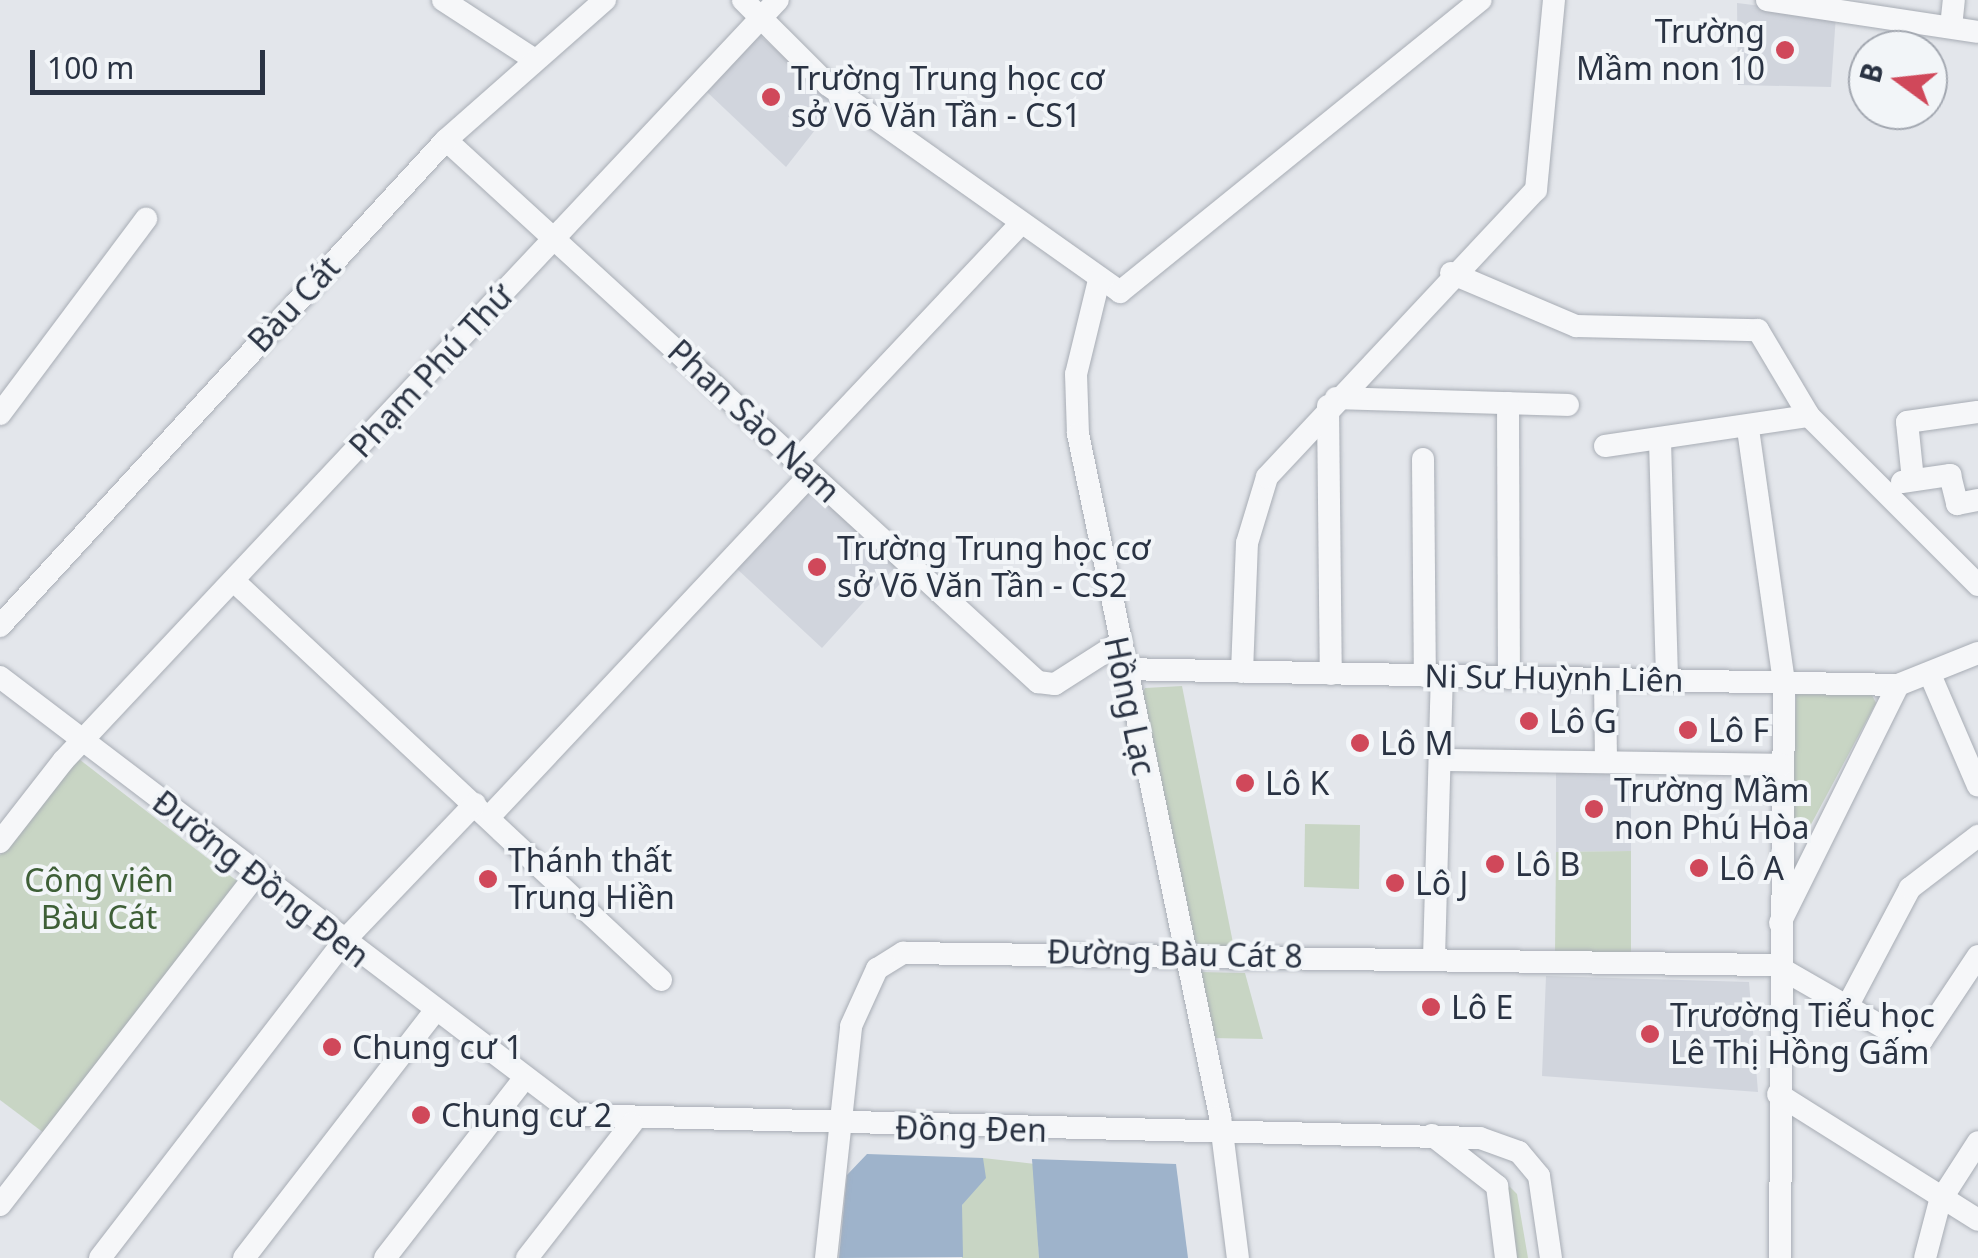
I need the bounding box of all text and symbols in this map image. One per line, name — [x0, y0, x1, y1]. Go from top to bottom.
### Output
place label: Trường Mầm non 10 — [1576, 13, 1765, 88]
scale bar — [35, 30, 270, 92]
north arrow — [1848, 30, 1948, 130]
marker: Trường Mầm non 10 — [1774, 39, 1796, 61]
text: 100 m — [47, 47, 134, 88]
text: B — [1850, 59, 1892, 87]
place label: Trường Trung học cơ sở Võ Văn Tần - CS1 — [791, 60, 1104, 135]
marker: Trường Trung học cơ sở Võ Văn Tần - CS1 — [760, 86, 782, 108]
street label: Bàu Cát — [240, 248, 348, 360]
street label: Phạm Phú Thứ — [341, 277, 521, 465]
street label: Phan Sào Nam — [660, 332, 848, 510]
place label: Trường Trung học cơ sở Võ Văn Tần - CS2 — [837, 530, 1150, 605]
marker: Trường Trung học cơ sở Võ Văn Tần - CS2 — [806, 556, 828, 578]
street label: Hồng Lạc — [1097, 633, 1163, 779]
street label: Ni Sư Huỳnh Liên — [1424, 657, 1684, 699]
place label: Lô G — [1549, 702, 1617, 740]
marker: Lô G — [1518, 710, 1540, 732]
place label: Lô F — [1708, 711, 1769, 749]
marker: Lô F — [1677, 719, 1699, 741]
place label: Lô M — [1380, 724, 1453, 762]
marker: Lô M — [1349, 732, 1371, 754]
place label: Lô K — [1265, 764, 1329, 802]
marker: Lô K — [1234, 772, 1256, 794]
place label: Trường Mầm non Phú Hòa — [1614, 772, 1809, 847]
street label: Đường Đồng Đen — [145, 783, 377, 975]
marker: Trường Mầm non Phú Hòa — [1583, 798, 1605, 820]
place label: Thánh thất Trung Hiền — [508, 842, 675, 917]
place label: Lô B — [1515, 845, 1580, 883]
place label: Lô A — [1719, 849, 1784, 887]
marker: Lô B — [1484, 853, 1506, 875]
marker: Lô A — [1688, 857, 1710, 879]
park label: Công viên Bàu Cát — [24, 862, 174, 937]
place label: Lô J — [1415, 864, 1468, 902]
marker: Thánh thất Trung Hiền — [477, 868, 499, 890]
marker: Lô J — [1384, 872, 1406, 894]
street label: Đường Bàu Cát 8 — [1047, 933, 1303, 975]
place label: Lô E — [1451, 988, 1513, 1026]
marker: Lô E — [1420, 996, 1442, 1018]
place label: Trươờng Tiểu học Lê Thị Hồng Gấm — [1670, 997, 1935, 1072]
marker: Trươờng Tiểu học Lê Thị Hồng Gấm — [1639, 1023, 1661, 1045]
place label: Chung cư 1 — [352, 1028, 523, 1066]
marker: Chung cư 1 — [321, 1036, 343, 1058]
place label: Chung cư 2 — [441, 1096, 612, 1134]
marker: Chung cư 2 — [410, 1104, 432, 1126]
street label: Đồng Đen — [895, 1108, 1047, 1150]

